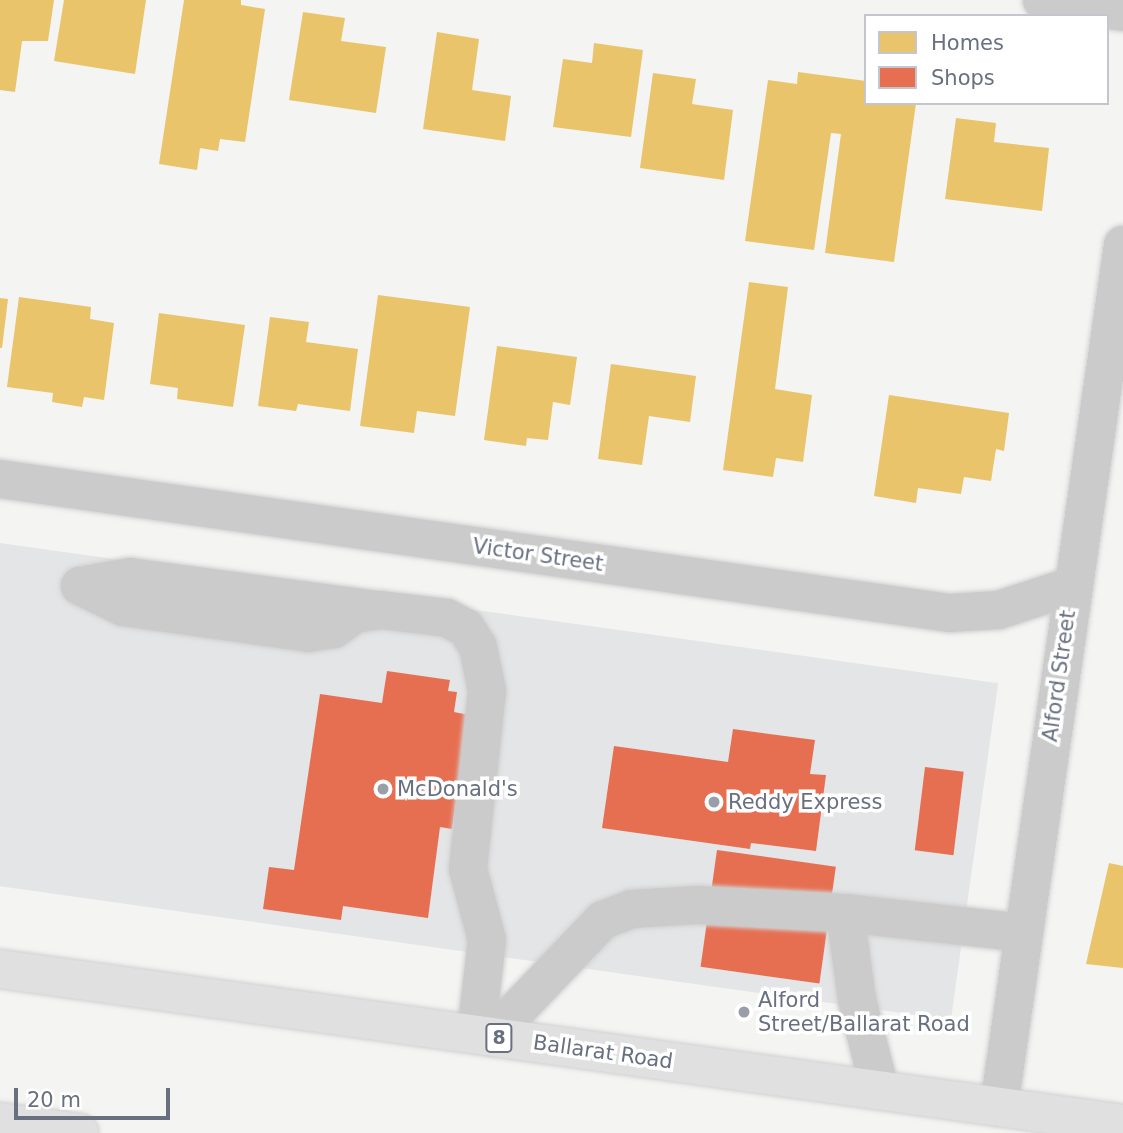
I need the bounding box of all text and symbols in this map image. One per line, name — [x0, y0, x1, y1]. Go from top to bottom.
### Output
legend — [864, 14, 1109, 105]
text: Homes — [931, 31, 1004, 55]
text: Shops — [931, 66, 995, 90]
street label: Victor Street — [471, 533, 605, 577]
street label: Alford Street — [1037, 609, 1081, 743]
place label: McDonald's — [397, 776, 518, 802]
marker: McDonald's — [375, 781, 391, 797]
place label: Reddy Express — [728, 789, 882, 815]
marker: Reddy Express — [706, 794, 722, 810]
place label: Alford Street/Ballarat Road — [758, 987, 970, 1037]
marker: Alford Street/Ballarat Road — [736, 1004, 752, 1020]
road number: 8 — [485, 1022, 513, 1054]
street label: Ballarat Road — [531, 1030, 675, 1074]
scale bar — [18, 1074, 173, 1118]
text: 20 m — [27, 1088, 81, 1112]

